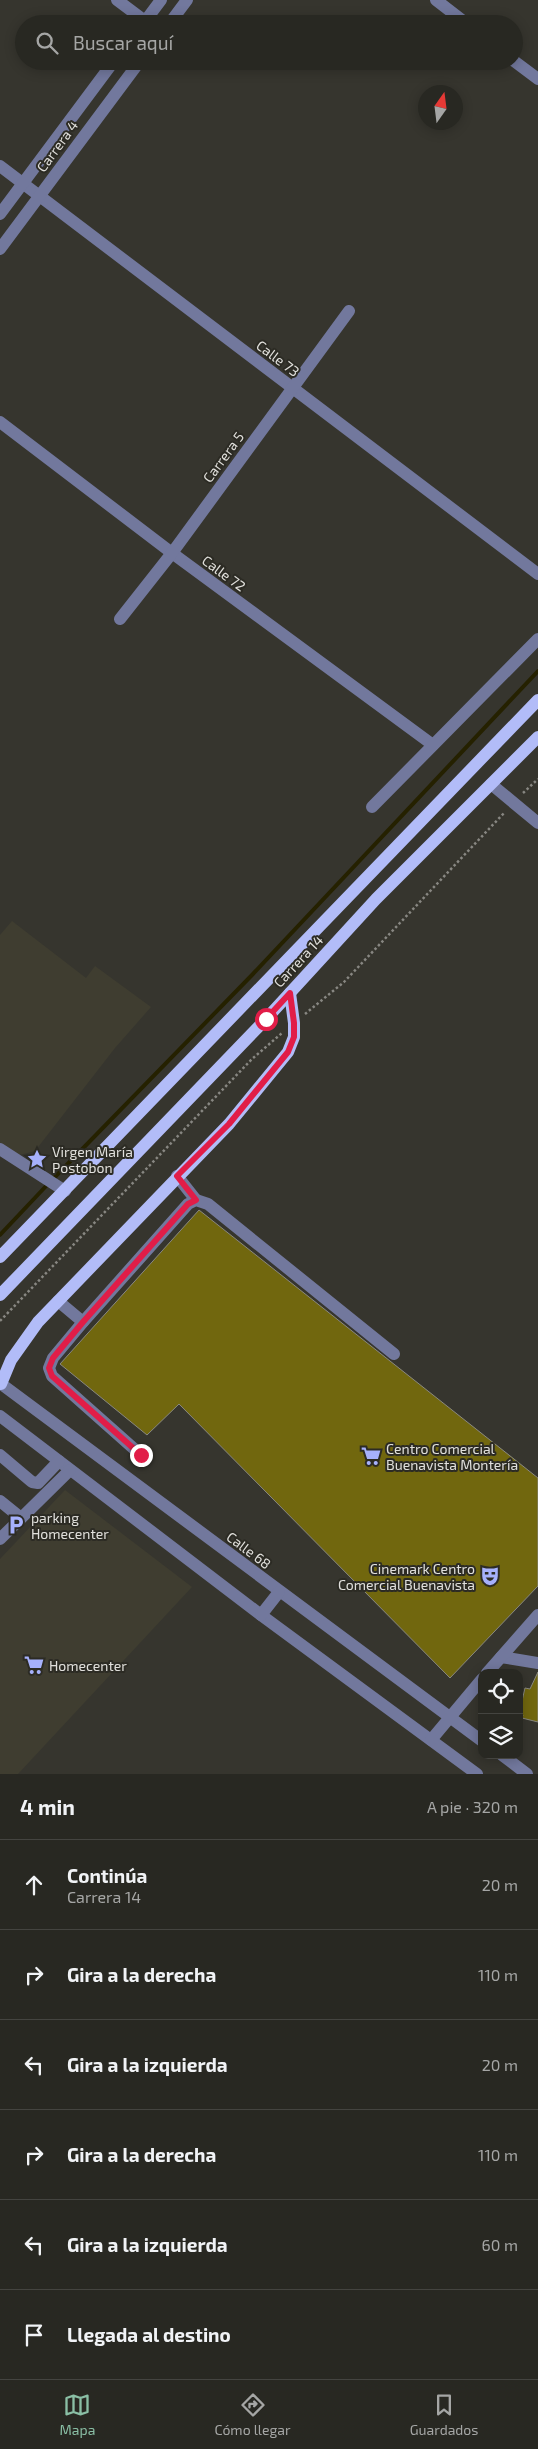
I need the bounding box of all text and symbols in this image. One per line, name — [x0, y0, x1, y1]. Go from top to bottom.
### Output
search box — [15, 15, 523, 70]
icon: search — [33, 29, 61, 57]
text: Buscar aquí — [73, 31, 173, 54]
north arrow — [418, 85, 463, 130]
street label: Carrera 4 — [33, 117, 81, 175]
street label: Calle 73 — [253, 336, 303, 380]
street label: Carrera 5 — [199, 428, 247, 486]
street label: Calle 72 — [199, 552, 249, 595]
street label: Carrera 14 — [270, 931, 326, 991]
route start — [255, 1008, 278, 1031]
place label: Virgen María Postobon — [52, 1143, 133, 1176]
place icon: Virgen María Postobon — [26, 1148, 48, 1170]
place label: Centro Comercial Buenavista Montería — [386, 1440, 518, 1473]
route end — [130, 1444, 153, 1467]
supermarket icon: Centro Comercial Buenavista Montería — [360, 1445, 382, 1467]
place label: parking Homecenter — [31, 1509, 109, 1542]
parking icon: parking Homecenter — [5, 1514, 27, 1536]
street label: Calle 68 — [223, 1528, 275, 1572]
place label: Cinemark Centro Comercial Buenavista — [338, 1560, 475, 1593]
theatre icon: Cinemark Centro Comercial Buenavista — [479, 1565, 501, 1587]
supermarket icon: Homecenter — [23, 1654, 45, 1676]
place label: Homecenter — [49, 1657, 127, 1674]
map controls — [478, 1669, 523, 1759]
button: locate — [478, 1669, 523, 1714]
button: layers — [478, 1714, 523, 1759]
text: 4 min — [20, 1794, 75, 1819]
text: A pie · 320 m — [427, 1797, 518, 1816]
text: Continúa — [67, 1864, 147, 1887]
icon: ahead — [20, 1871, 48, 1899]
text: 20 m — [482, 1875, 518, 1894]
text: Carrera 14 — [67, 1887, 141, 1906]
icon: right — [20, 1961, 48, 1989]
text: Gira a la derecha — [67, 1963, 216, 1986]
text: 110 m — [478, 1965, 518, 1984]
icon: left — [20, 2051, 48, 2079]
text: Gira a la izquierda — [67, 2053, 228, 2076]
text: 20 m — [482, 2055, 518, 2074]
icon: right — [20, 2141, 48, 2169]
text: Gira a la derecha — [67, 2143, 216, 2166]
text: 110 m — [478, 2145, 518, 2164]
icon: left — [20, 2231, 48, 2259]
text: Gira a la izquierda — [67, 2233, 228, 2256]
text: 60 m — [482, 2235, 518, 2254]
icon: arrive — [20, 2321, 48, 2349]
text: Llegada al destino — [67, 2323, 231, 2346]
tab: Mapa — [60, 2391, 95, 2438]
tab: Cómo llegar — [214, 2391, 291, 2438]
tab: Guardados — [410, 2391, 478, 2438]

